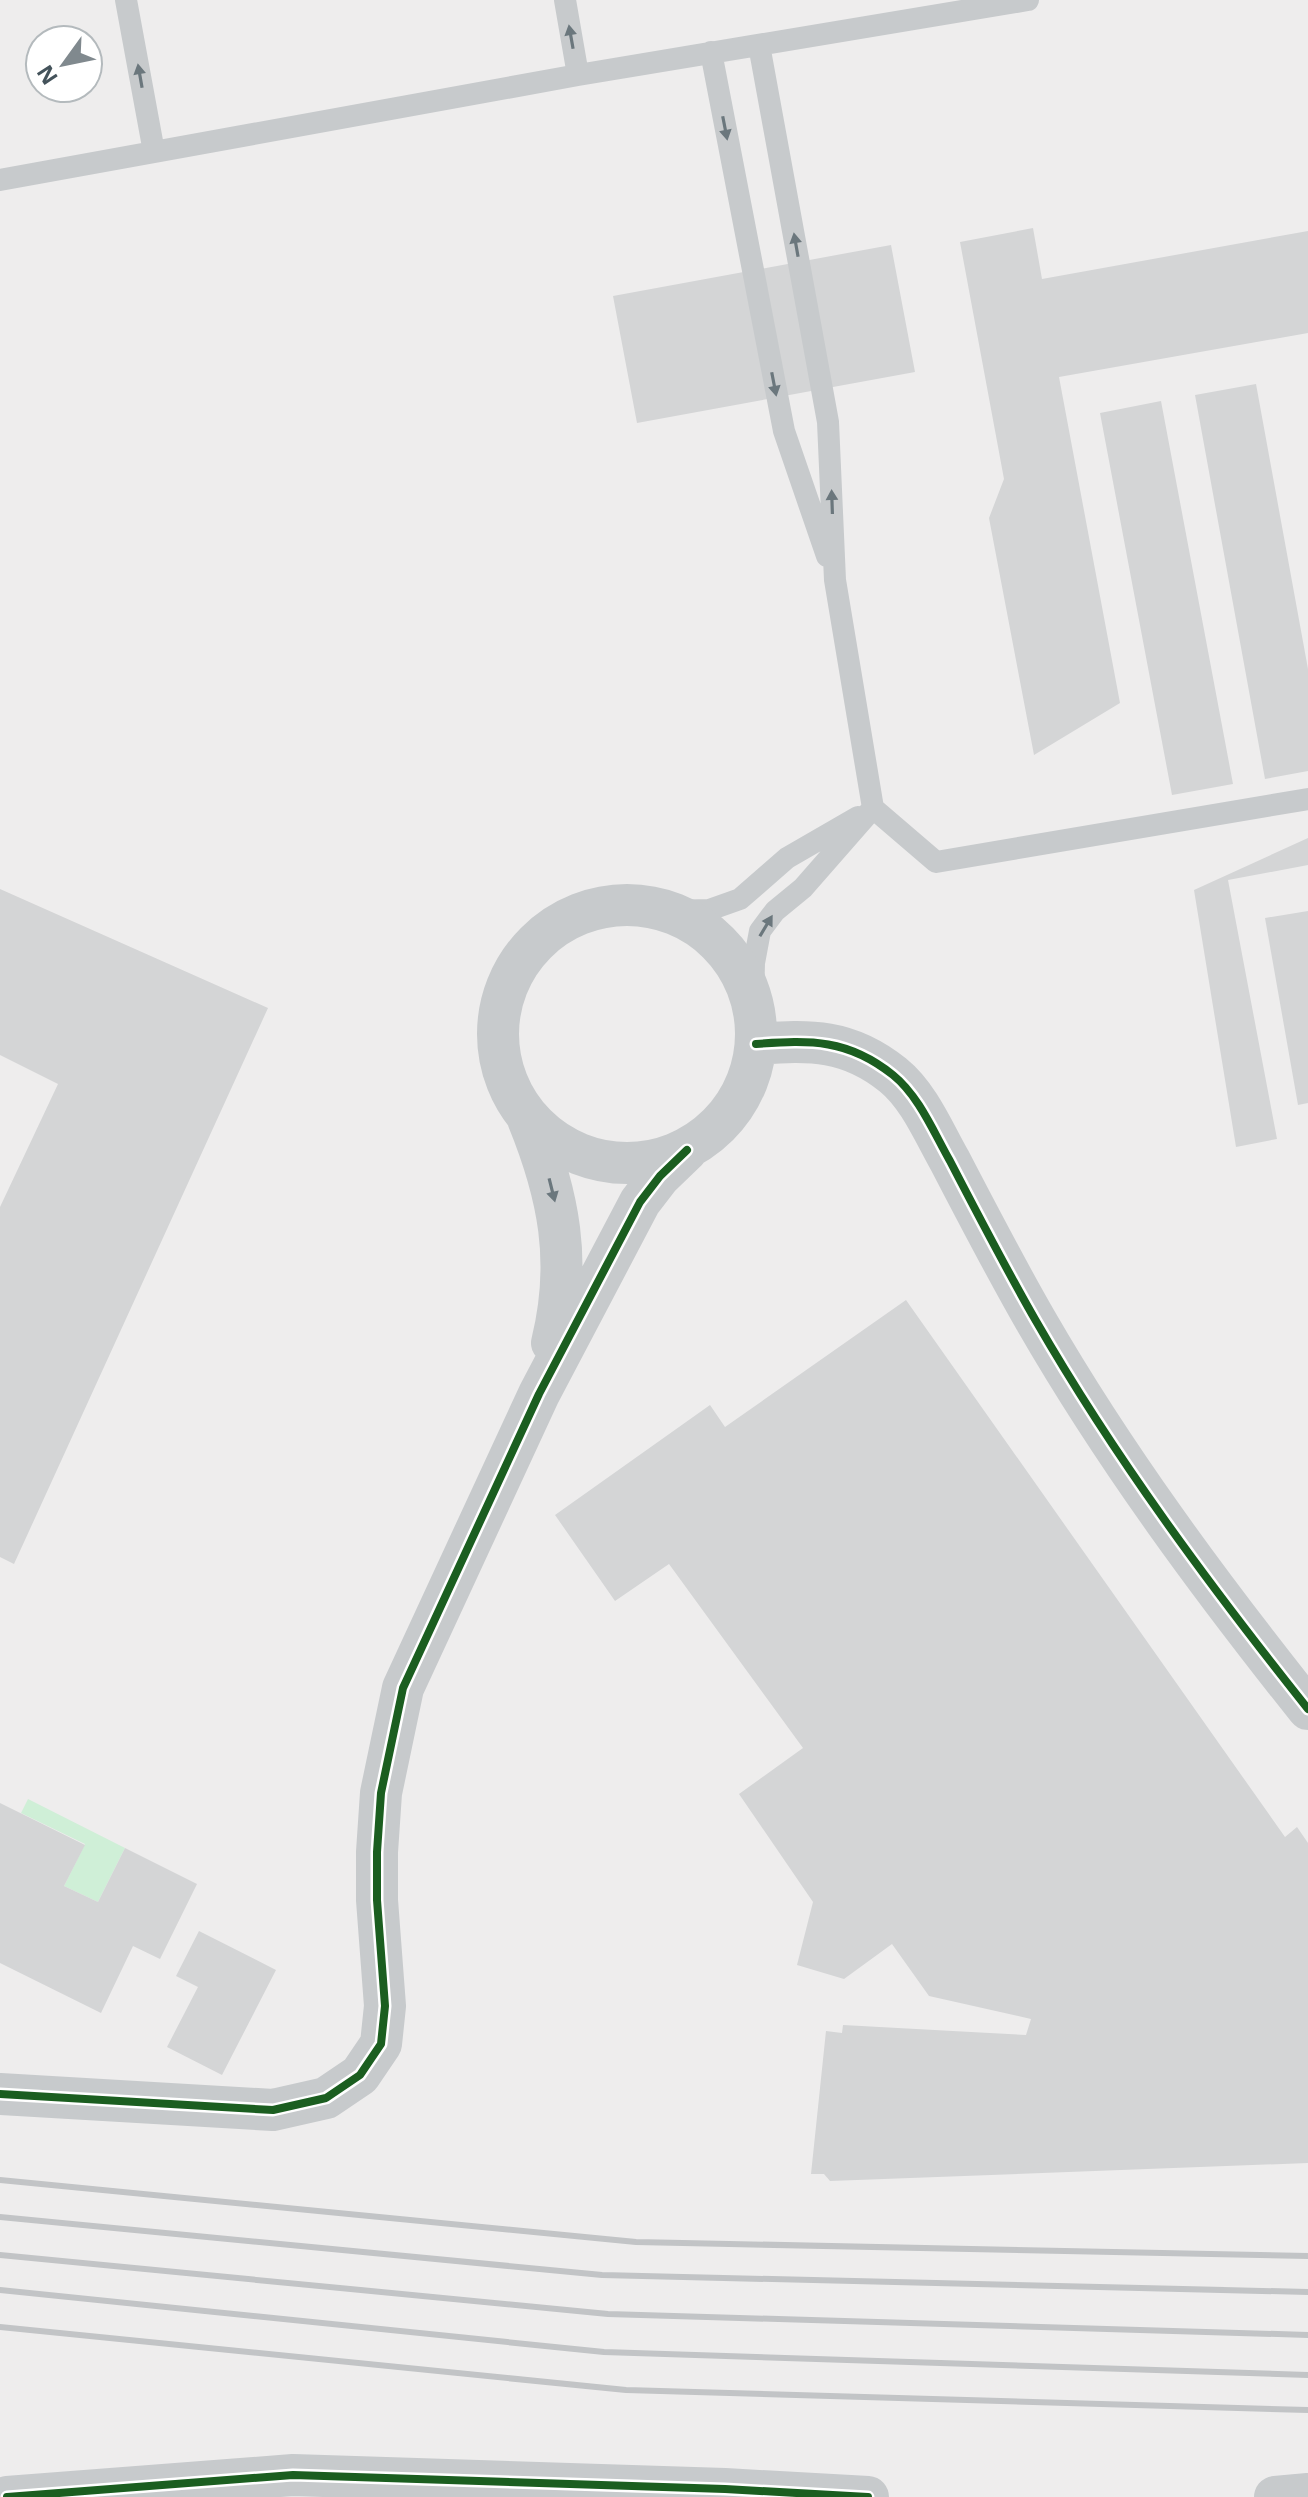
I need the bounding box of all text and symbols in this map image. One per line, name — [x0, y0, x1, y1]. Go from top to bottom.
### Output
north arrow — [24, 24, 104, 104]
one-way arrow — [565, 25, 577, 50]
text: N — [29, 60, 64, 91]
one-way arrow — [134, 63, 146, 88]
one-way arrow — [720, 116, 732, 141]
one-way arrow — [789, 232, 801, 257]
one-way arrow — [769, 372, 781, 397]
one-way arrow — [825, 489, 838, 514]
one-way arrow — [758, 914, 773, 937]
one-way arrow — [547, 1178, 559, 1203]

